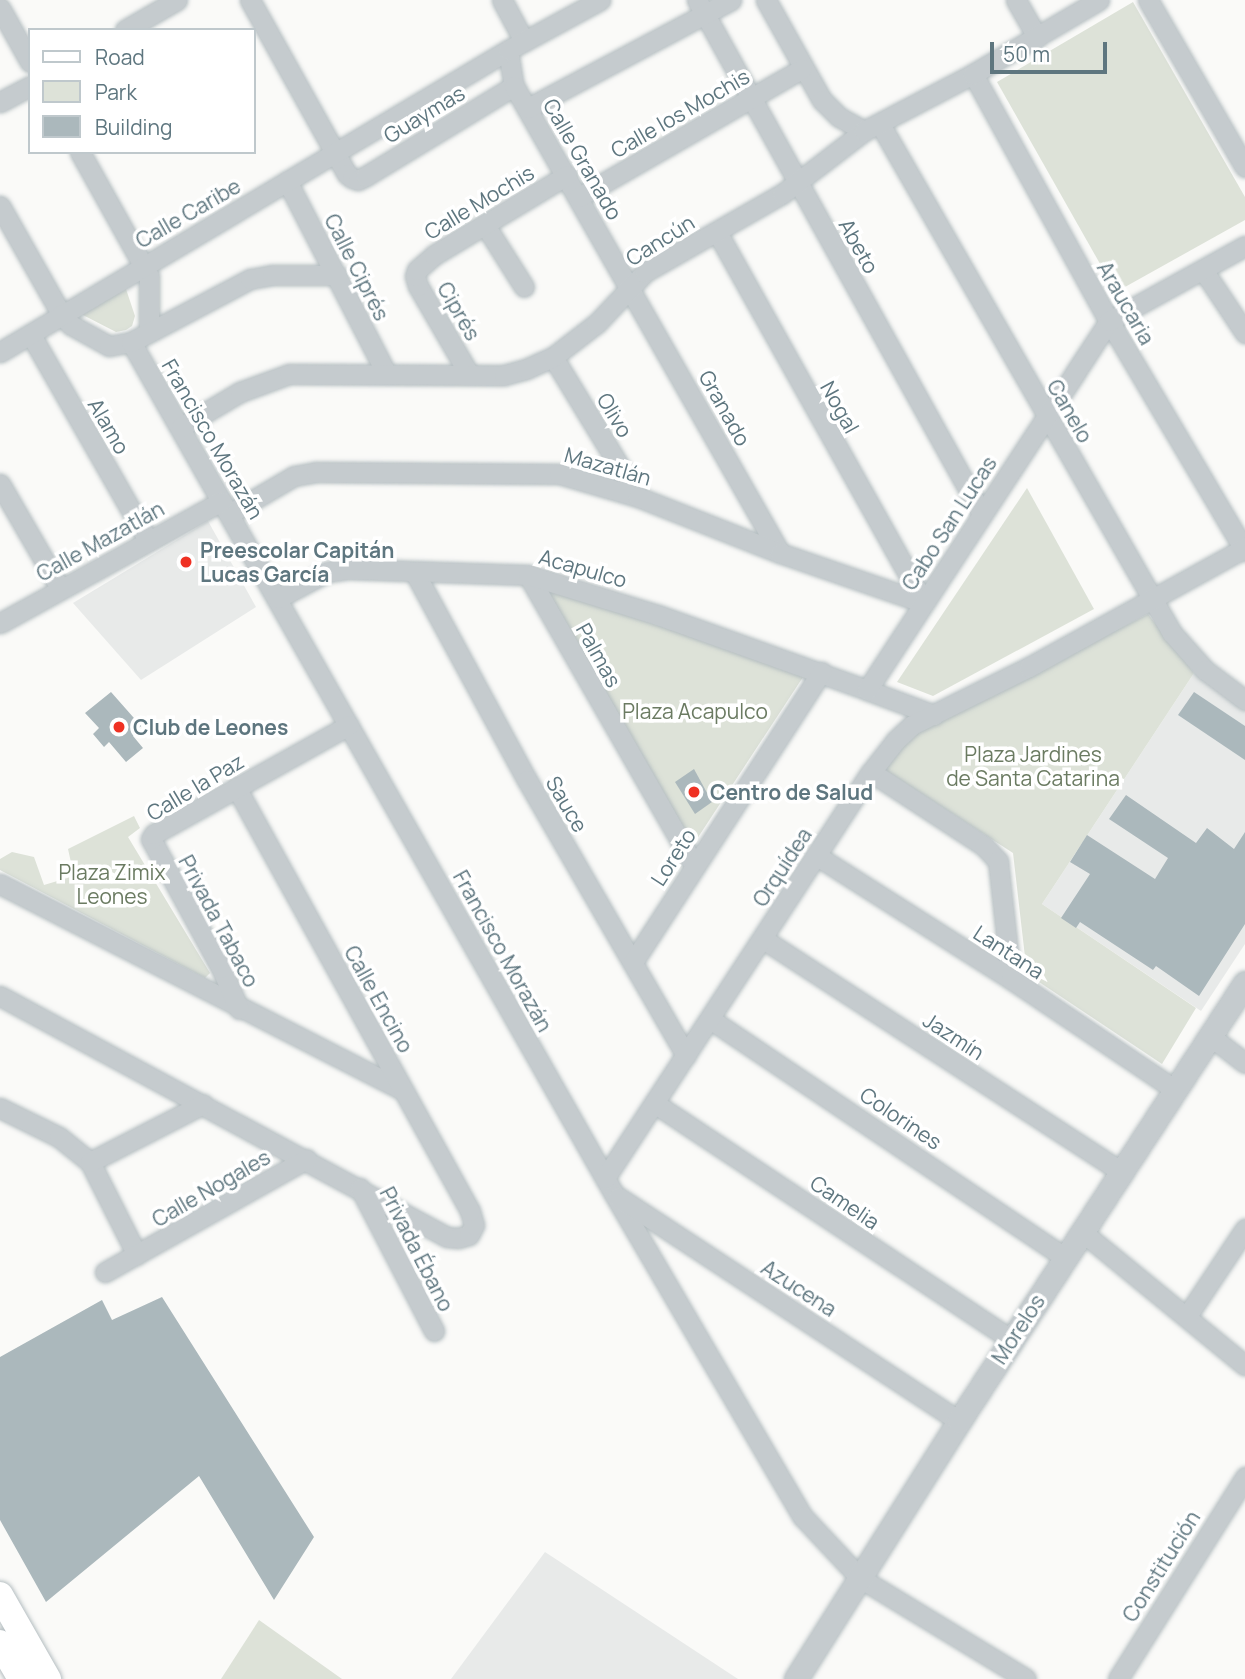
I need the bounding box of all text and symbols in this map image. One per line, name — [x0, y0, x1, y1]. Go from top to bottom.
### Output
legend — [28, 28, 256, 154]
scale bar — [993, 28, 1110, 72]
text: 50 m — [1003, 40, 1050, 68]
text: Road — [95, 43, 145, 71]
street label: Calle los Mochis — [606, 63, 754, 163]
text: Park — [95, 78, 137, 106]
street label: Guaymas — [379, 80, 469, 148]
street label: Calle Granado — [538, 94, 628, 224]
text: Building — [95, 113, 172, 141]
street label: Calle Mochis — [420, 160, 538, 244]
street label: Calle Caribe — [131, 173, 245, 253]
street label: Cancún — [621, 209, 699, 271]
street label: Calle Ciprés — [319, 210, 395, 324]
street label: Abeto — [834, 214, 884, 278]
street label: Araucaria — [1092, 257, 1160, 349]
street label: Ciprés — [432, 277, 486, 345]
street label: Francisco Morazán — [157, 355, 269, 523]
street label: Granado — [694, 366, 756, 450]
street label: Canelo — [1042, 375, 1098, 447]
street label: Nogal — [815, 376, 865, 438]
street label: Olivo — [592, 388, 638, 442]
street label: Alamo — [83, 394, 135, 458]
street label: Mazatlán — [562, 442, 654, 490]
street label: Cabo San Lucas — [896, 451, 1002, 595]
street label: Calle Mazatlán — [32, 496, 168, 586]
place label: Preescolar Capitán Lucas García — [200, 537, 394, 587]
street label: Acapulco — [536, 543, 630, 593]
marker: Preescolar Capitán Lucas García — [178, 554, 194, 570]
street label: Palmas — [571, 619, 627, 691]
park label: Plaza Acapulco — [622, 698, 768, 724]
place label: Club de Leones — [133, 714, 288, 740]
marker: Club de Leones — [111, 719, 127, 735]
park label: Plaza Jardines de Santa Catarina — [946, 741, 1120, 791]
street label: Calle la Paz — [142, 748, 248, 826]
street label: Sauce — [541, 771, 593, 837]
place label: Centro de Salud — [710, 779, 873, 805]
marker: Centro de Salud — [684, 782, 704, 802]
street label: Orquídea — [747, 823, 817, 911]
street label: Loreto — [645, 824, 701, 890]
street label: Privada Tabaco — [174, 851, 264, 991]
park label: Plaza Zimix Leones — [58, 859, 166, 909]
street label: Francisco Morazán — [448, 866, 558, 1036]
street label: Lantana — [969, 920, 1049, 984]
street label: Calle Encino — [339, 941, 419, 1057]
street label: Jazmín — [919, 1007, 989, 1065]
street label: Colorines — [855, 1082, 947, 1154]
street label: Calle Nogales — [148, 1144, 274, 1232]
street label: Camelia — [806, 1170, 884, 1234]
street label: Privada Ébano — [375, 1183, 459, 1315]
street label: Azucena — [757, 1254, 841, 1322]
street label: Morelos — [986, 1289, 1050, 1369]
street label: Constitución — [1117, 1506, 1205, 1626]

